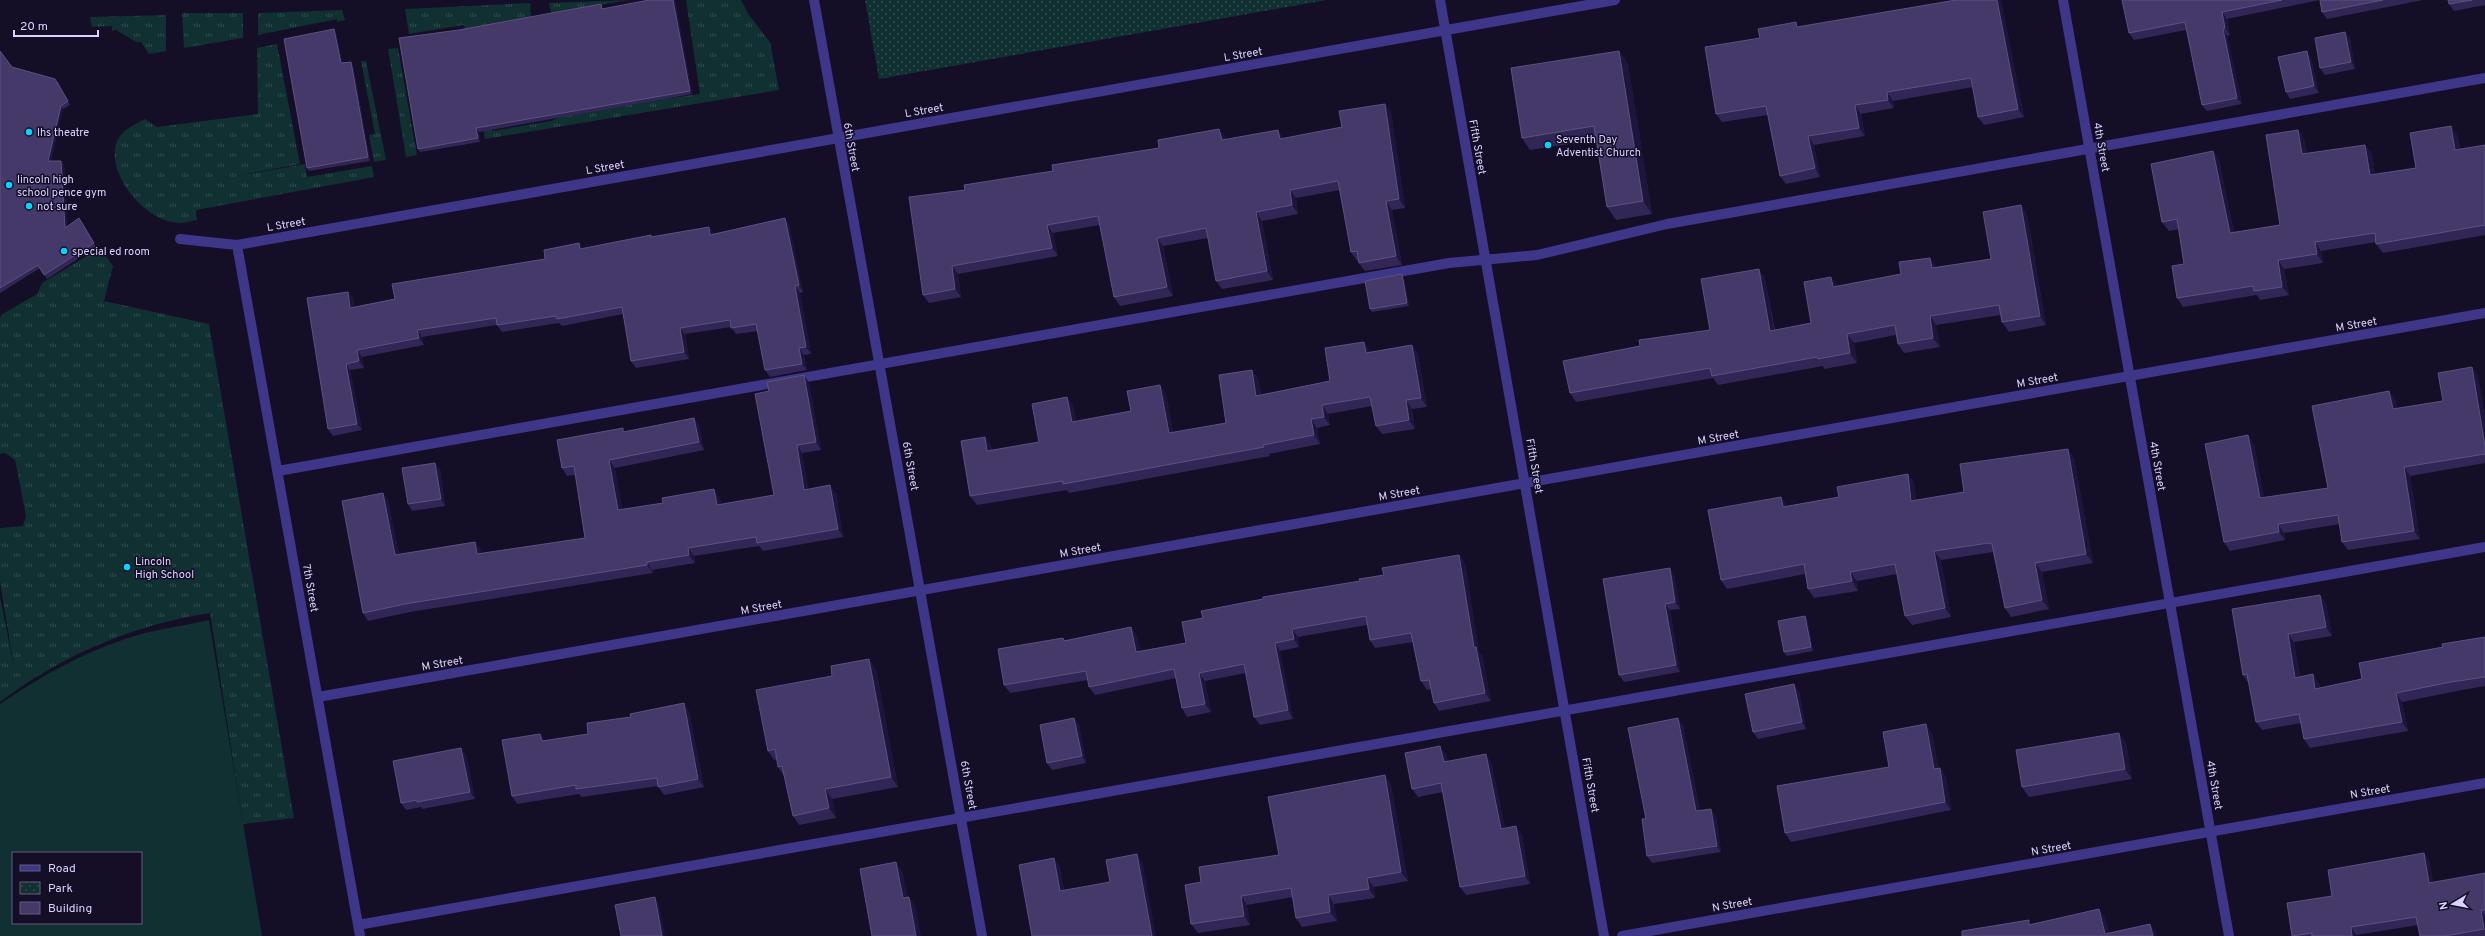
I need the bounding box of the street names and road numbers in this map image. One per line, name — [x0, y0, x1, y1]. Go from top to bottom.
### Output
street label: L Street — [1223, 45, 1264, 65]
street label: L Street — [904, 101, 945, 121]
street label: Fifth Street — [1465, 119, 1489, 176]
street label: 4th Street — [2090, 121, 2112, 173]
street label: 6th Street — [840, 122, 862, 173]
street label: L Street — [585, 158, 626, 178]
street label: L Street — [266, 215, 307, 235]
street label: M Street — [2334, 314, 2378, 336]
street label: M Street — [2015, 370, 2059, 392]
street label: M Street — [1696, 427, 1740, 449]
street label: Fifth Street — [1522, 438, 1546, 495]
street label: 4th Street — [2146, 440, 2168, 492]
street label: 6th Street — [899, 441, 921, 492]
street label: M Street — [1377, 483, 1421, 505]
street label: M Street — [1058, 540, 1102, 562]
street label: 7th Street — [299, 563, 321, 613]
street label: M Street — [739, 597, 783, 619]
street label: M Street — [420, 653, 464, 675]
street label: Fifth Street — [1578, 757, 1602, 814]
street label: 4th Street — [2203, 759, 2225, 811]
street label: 6th Street — [957, 760, 979, 811]
street label: N Street — [2349, 782, 2391, 802]
street label: N Street — [2030, 839, 2072, 859]
street label: N Street — [1711, 895, 1753, 915]

